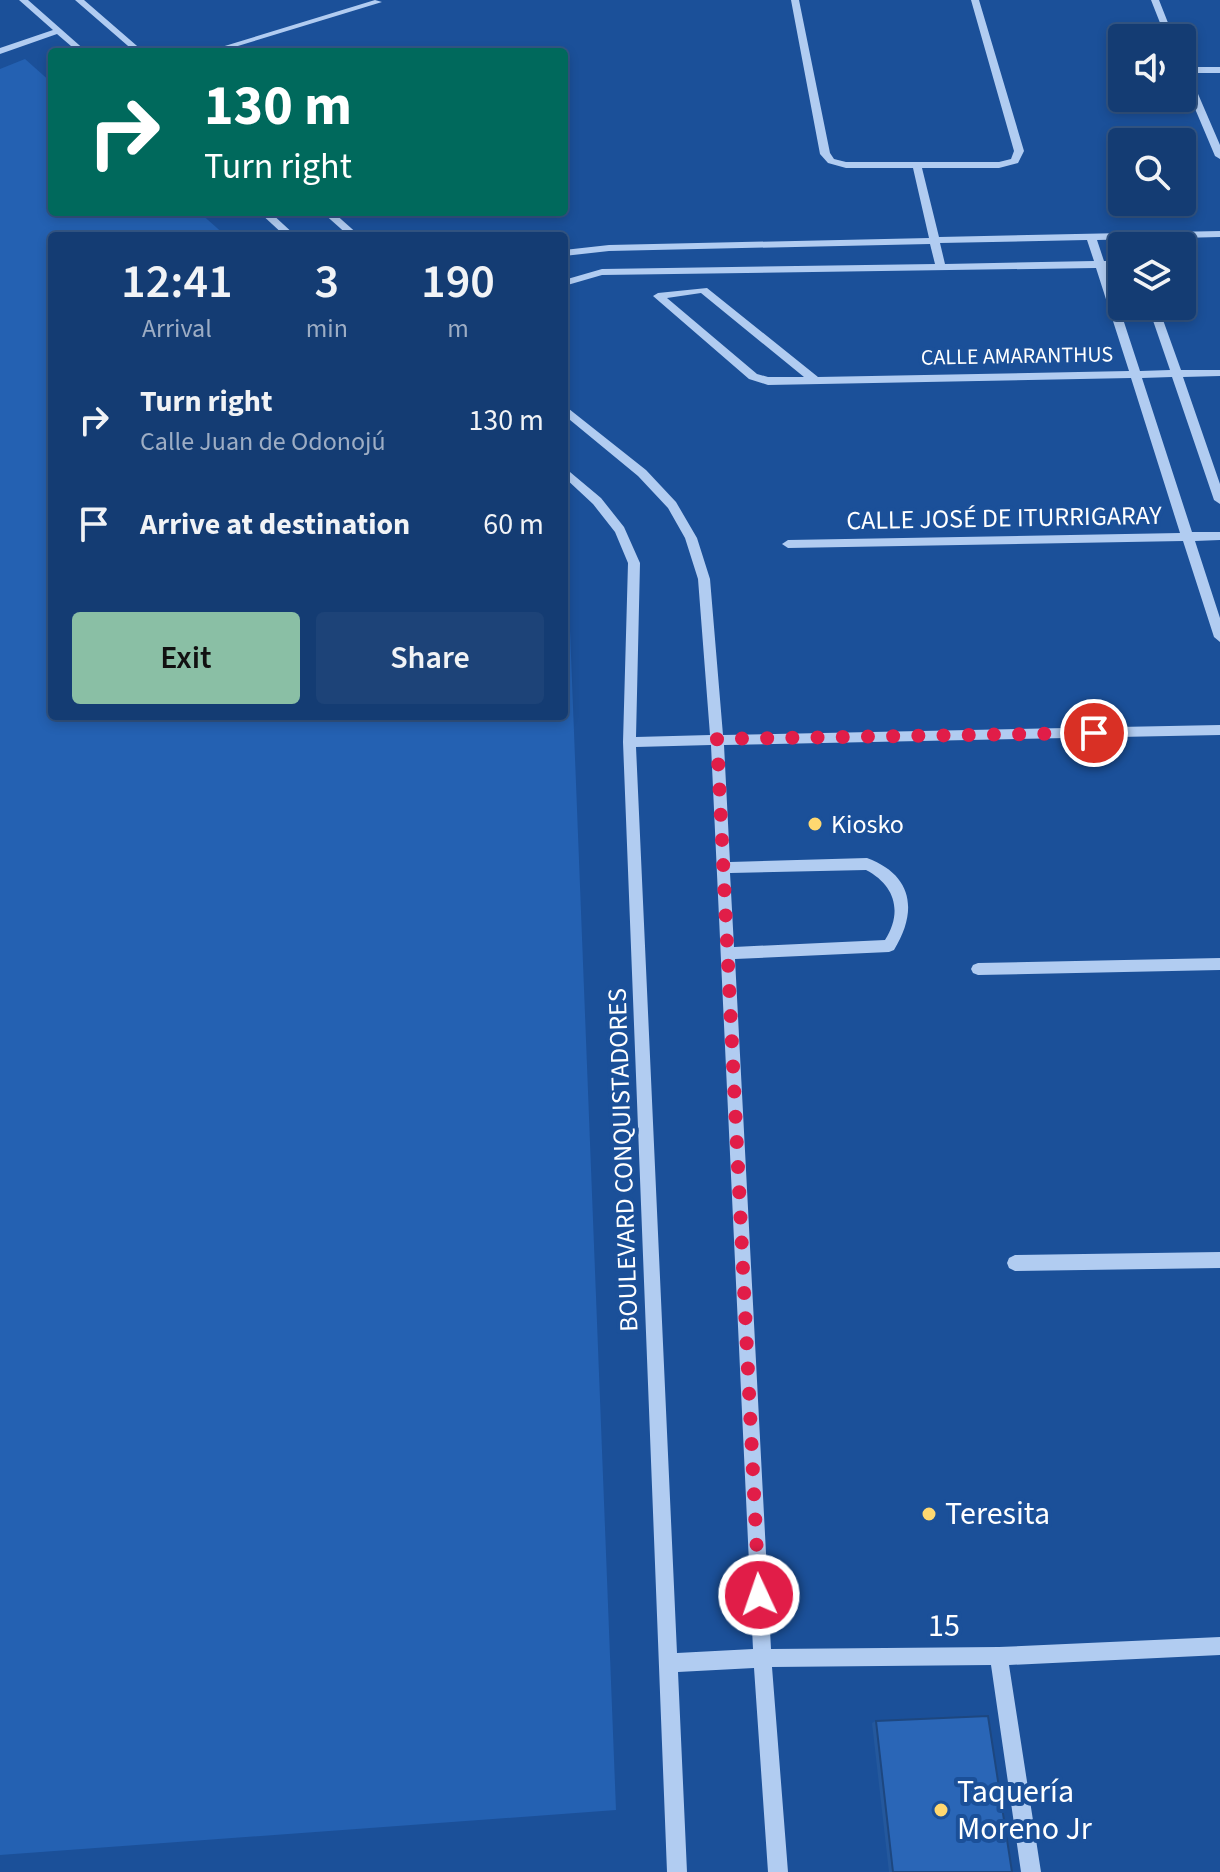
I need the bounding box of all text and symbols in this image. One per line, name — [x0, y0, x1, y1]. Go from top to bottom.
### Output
map controls — [1108, 24, 1196, 320]
button: sound — [1108, 24, 1196, 112]
text: 130 m — [204, 67, 352, 146]
icon: right — [72, 80, 176, 184]
button: search — [1108, 128, 1196, 216]
text: Turn right — [204, 141, 352, 192]
button: layers — [1108, 232, 1196, 320]
text: 12:41 — [121, 248, 233, 316]
text: 3 — [315, 248, 339, 316]
text: 190 — [421, 248, 495, 316]
text: Arrival — [142, 310, 212, 347]
text: min — [306, 310, 348, 347]
text: m — [447, 310, 469, 347]
street label: CALLE AMARANTHUS — [921, 338, 1113, 374]
text: Turn right — [140, 380, 272, 423]
icon: right — [72, 398, 116, 442]
text: 130 m — [468, 399, 544, 442]
text: Calle Juan de Odonojú — [140, 423, 386, 460]
street label: CALLE JOSÉ DE ITURRIGARAY — [846, 497, 1163, 539]
icon: arrive — [72, 502, 116, 546]
text: Arrive at destination — [140, 503, 410, 546]
text: 60 m — [483, 503, 544, 546]
button: Exit — [72, 612, 300, 704]
button: Share — [316, 612, 544, 704]
pin — [1060, 699, 1128, 767]
icon: arrive — [1072, 711, 1116, 755]
place label: Kiosko — [831, 806, 904, 843]
marker: Kiosko — [806, 815, 824, 833]
street label: BOULEVARD CONQUISTADORES — [599, 988, 647, 1332]
place label: Teresita — [945, 1491, 1050, 1537]
marker: Teresita — [920, 1505, 938, 1523]
position arrow — [717, 1553, 801, 1637]
street label: 15 — [928, 1603, 960, 1649]
place label: Taquería Moreno Jr — [957, 1769, 1093, 1852]
marker: Taquería Moreno Jr — [932, 1801, 950, 1819]

